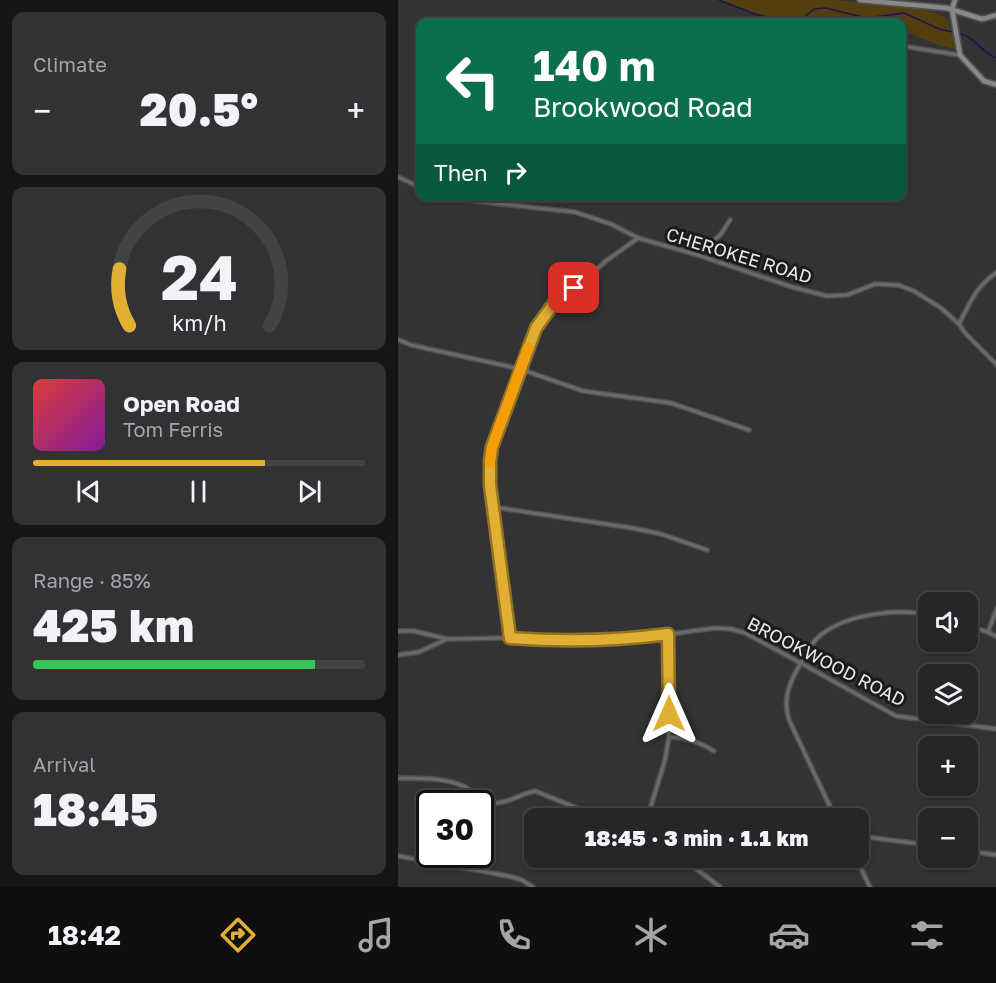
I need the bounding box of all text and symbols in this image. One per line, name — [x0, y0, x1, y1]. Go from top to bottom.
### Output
text: 140 m — [533, 40, 655, 90]
icon: left — [434, 42, 512, 120]
text: Climate — [33, 52, 107, 76]
text: 20.5° — [140, 82, 258, 136]
text: − — [33, 91, 51, 130]
text: + — [347, 91, 365, 130]
text: Brookwood Road — [533, 91, 753, 123]
icon: right — [499, 156, 532, 189]
text: Then — [434, 159, 487, 186]
street label: CHEROKEE ROAD — [664, 222, 815, 288]
text: 24 — [160, 239, 238, 314]
pin — [548, 262, 599, 313]
icon: arrive — [557, 271, 590, 304]
text: km/h — [172, 310, 226, 336]
text: Open Road — [123, 390, 240, 417]
text: Tom Ferris — [123, 417, 223, 441]
icon: previous — [72, 475, 105, 508]
icon: pause — [182, 475, 215, 508]
icon: next — [293, 475, 326, 508]
text: Range · 85% — [33, 568, 151, 592]
map controls — [918, 592, 978, 868]
button: sound — [918, 592, 978, 652]
text: 425 km — [33, 598, 194, 652]
street label: BROOKWOOD ROAD — [744, 612, 909, 710]
button: layers — [918, 664, 978, 724]
position arrow — [637, 682, 701, 746]
button: + — [918, 736, 978, 796]
text: Arrival — [33, 752, 96, 776]
text: 18:45 — [33, 782, 158, 836]
speed limit sign: 30 — [416, 790, 494, 868]
button: − — [918, 808, 978, 868]
text: 18:45 · 3 min · 1.1 km — [585, 824, 808, 851]
icon: directions — [217, 914, 259, 956]
icon: music — [355, 914, 397, 956]
icon: phone — [493, 914, 535, 956]
icon: climate — [630, 914, 672, 956]
icon: car — [768, 914, 810, 956]
icon: filters — [906, 914, 948, 956]
text: 18:42 — [48, 919, 121, 951]

